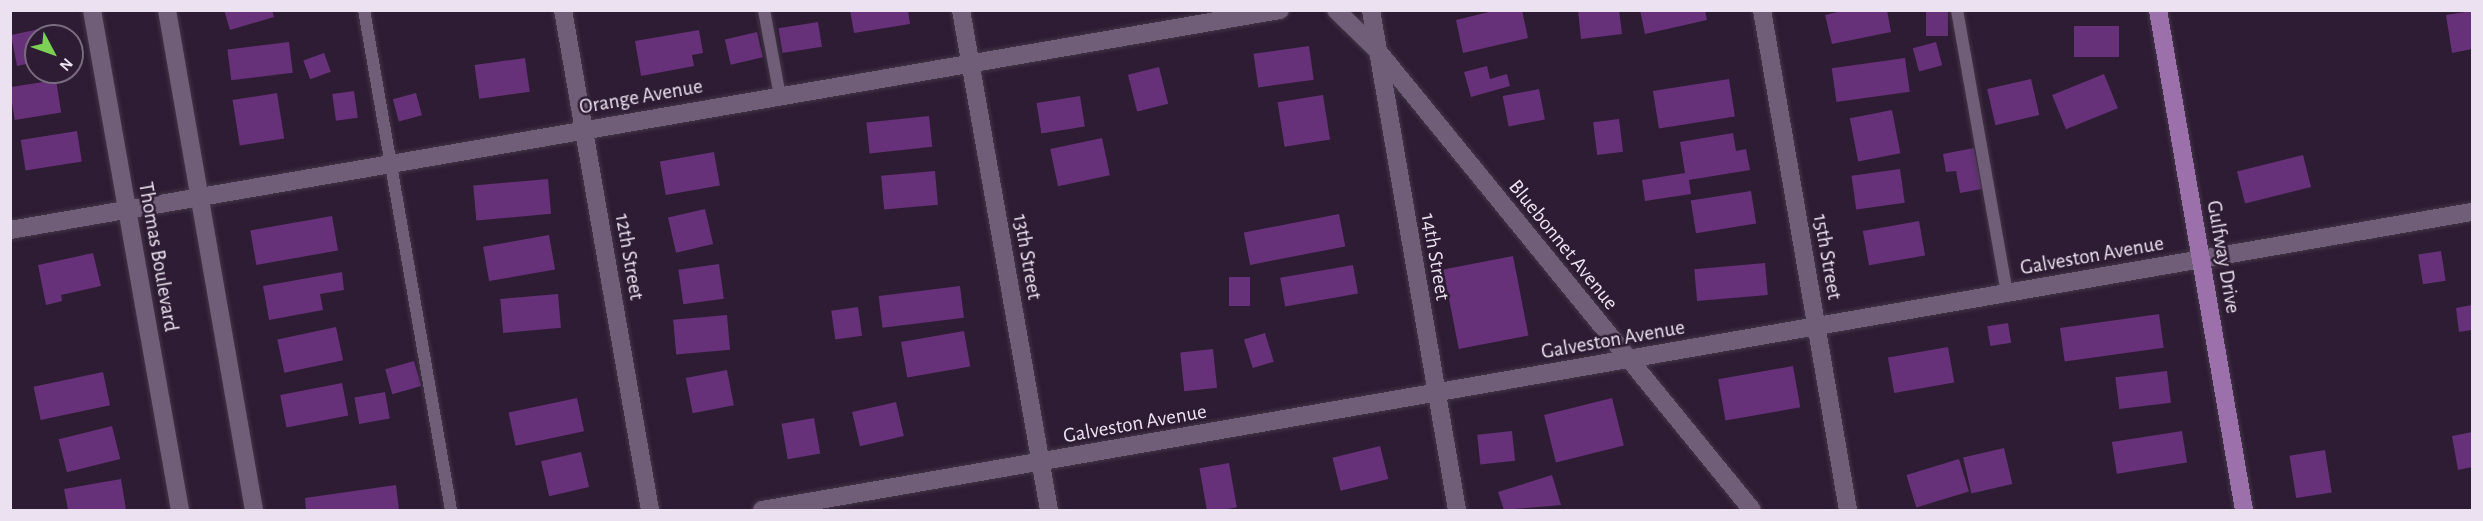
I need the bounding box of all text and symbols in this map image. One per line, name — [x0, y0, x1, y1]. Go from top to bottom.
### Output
north arrow — [24, 24, 84, 84]
text: N — [56, 55, 76, 74]
street label: Orange Avenue — [577, 74, 705, 120]
street label: Bluebonnet Avenue — [1503, 175, 1623, 315]
street label: Thomas Boulevard — [132, 180, 184, 334]
street label: Gulfway Drive — [2201, 199, 2245, 315]
street label: 12th Street — [609, 212, 649, 302]
street label: 13th Street — [1007, 212, 1047, 302]
street label: 14th Street — [1415, 212, 1455, 302]
street label: 15th Street — [1807, 212, 1847, 302]
street label: Galveston Avenue — [2018, 231, 2166, 281]
street label: Galveston Avenue — [1539, 315, 1687, 365]
street label: Galveston Avenue — [1061, 399, 1209, 449]

